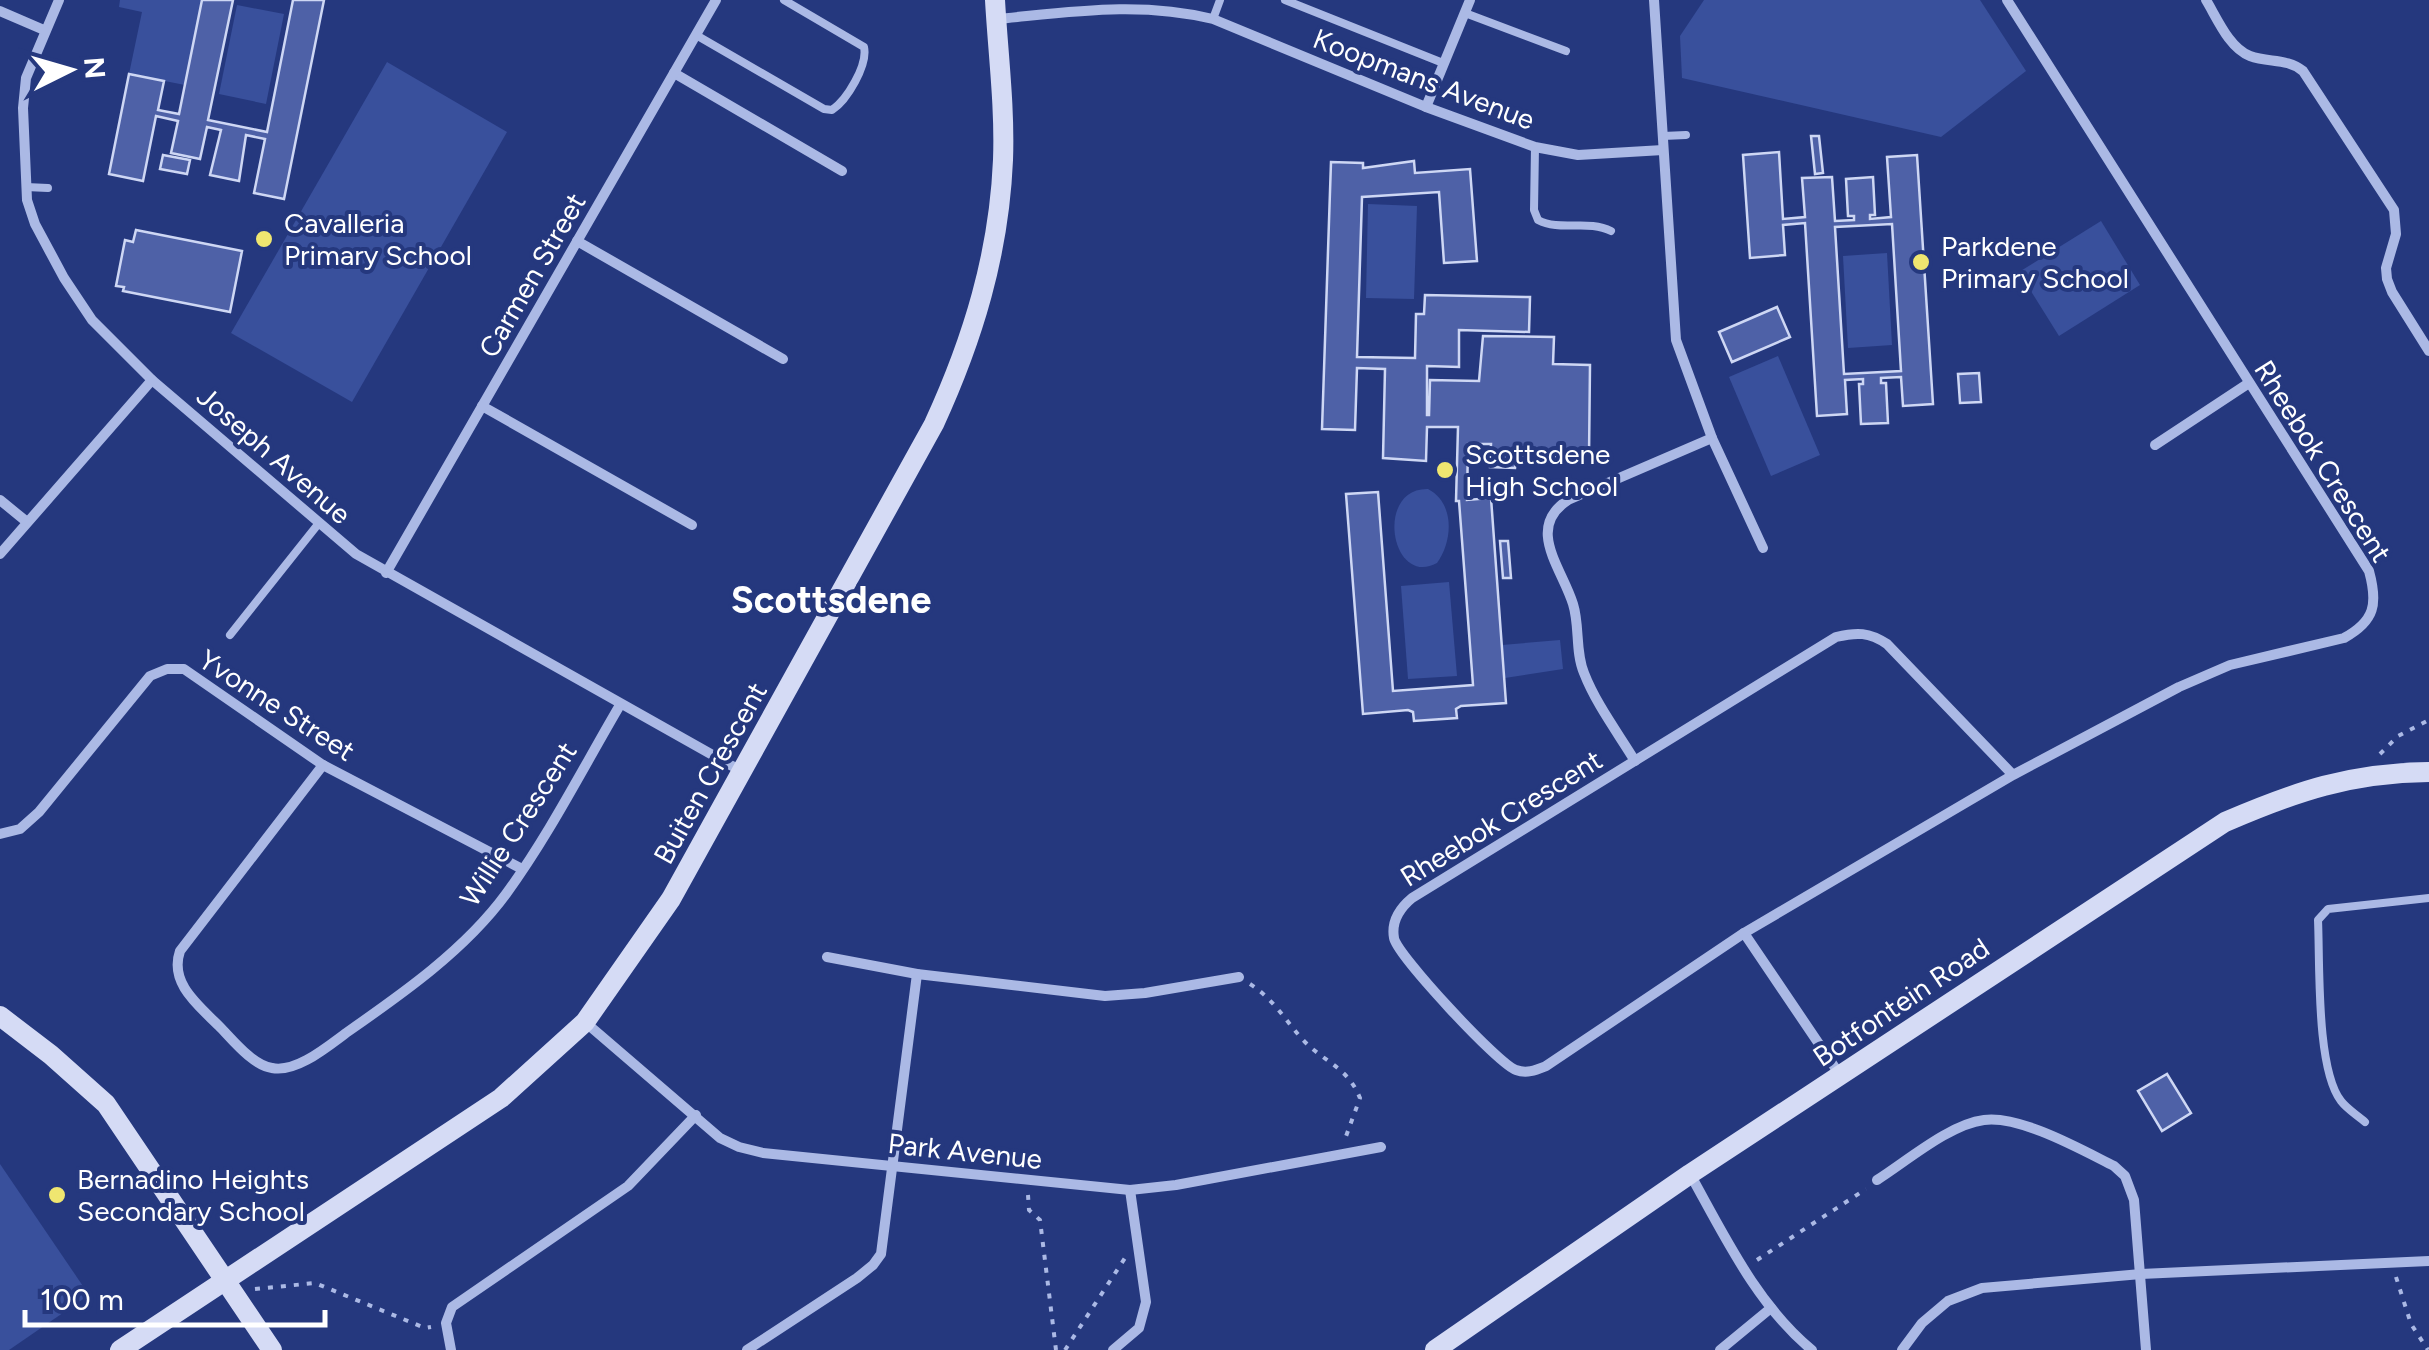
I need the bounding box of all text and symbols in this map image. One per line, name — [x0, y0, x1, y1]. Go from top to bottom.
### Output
north arrow — [20, 20, 120, 120]
street label: Koopmans Avenue — [1309, 21, 1539, 137]
text: N — [77, 56, 113, 80]
street label: Carmen Street — [471, 187, 593, 363]
place label: Cavalleria Primary School — [284, 206, 472, 272]
marker: Cavalleria Primary School — [253, 228, 275, 250]
place label: Parkdene Primary School — [1941, 229, 2129, 295]
marker: Parkdene Primary School — [1910, 251, 1932, 273]
street label: Rheebok Crescent — [2247, 354, 2399, 568]
street label: Joseph Avenue — [190, 379, 358, 531]
place label: Scottsdene High School — [1465, 437, 1618, 503]
marker: Scottsdene High School — [1434, 459, 1456, 481]
district label: Scottsdene — [731, 577, 931, 623]
street label: Yvonne Street — [193, 642, 361, 768]
street label: Buiten Crescent — [646, 676, 774, 870]
street label: Willie Crescent — [452, 735, 584, 913]
street label: Rheebok Crescent — [1394, 742, 1608, 894]
street label: Botfontein Road — [1806, 930, 1996, 1074]
street label: Park Avenue — [886, 1126, 1044, 1176]
place label: Bernadino Heights Secondary School — [77, 1162, 309, 1228]
marker: Bernadino Heights Secondary School — [46, 1184, 68, 1206]
scale bar — [25, 1265, 325, 1327]
text: 100 m — [40, 1281, 124, 1318]

